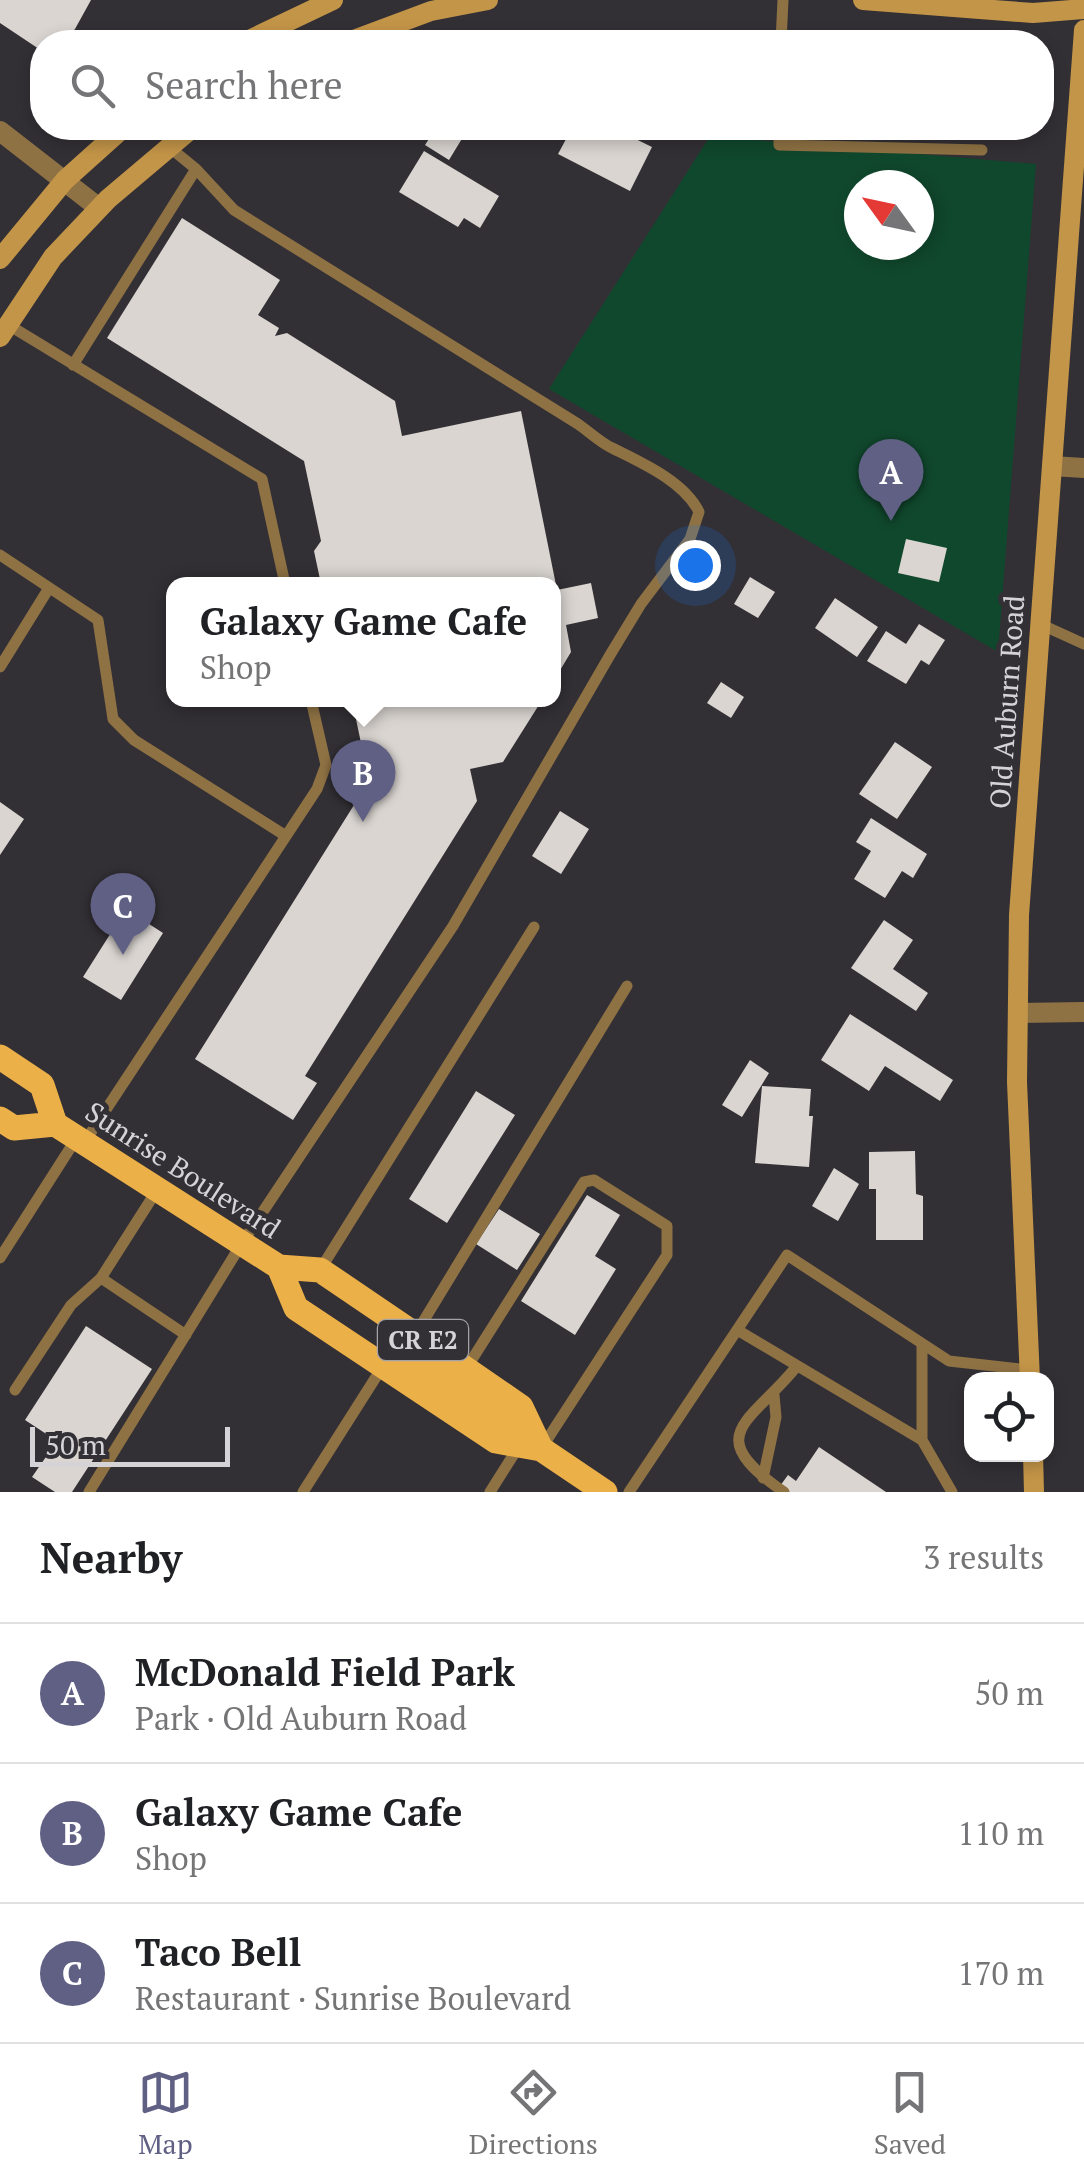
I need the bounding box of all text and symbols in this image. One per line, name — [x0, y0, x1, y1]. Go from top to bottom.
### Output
search box — [30, 30, 1054, 140]
icon: search — [65, 58, 120, 113]
text: Search here — [145, 60, 343, 110]
north arrow — [844, 170, 934, 260]
pin: A — [858, 438, 924, 521]
your location — [670, 540, 721, 591]
popup — [166, 577, 561, 707]
street label: Old Auburn Road — [981, 594, 1032, 810]
text: Galaxy Game Cafe — [200, 596, 527, 646]
text: Shop — [200, 646, 272, 688]
pin: B — [330, 740, 396, 822]
pin: C — [90, 872, 156, 955]
street label: Sunrise Boulevard — [79, 1093, 288, 1246]
road number: CR E2 — [378, 1320, 468, 1360]
map controls — [964, 1372, 1054, 1462]
button: locate — [964, 1372, 1054, 1462]
scale bar — [30, 1422, 230, 1466]
text: 50 m — [45, 1426, 106, 1463]
text: Nearby — [40, 1529, 182, 1585]
text: 3 results — [923, 1536, 1044, 1578]
text: McDonald Field Park — [135, 1647, 515, 1697]
text: A — [61, 1672, 84, 1714]
text: 50 m — [974, 1672, 1044, 1714]
text: Park · Old Auburn Road — [135, 1697, 467, 1739]
text: Galaxy Game Cafe — [135, 1787, 462, 1837]
text: B — [62, 1812, 83, 1854]
text: 110 m — [957, 1812, 1044, 1854]
text: Shop — [135, 1837, 207, 1879]
text: Taco Bell — [135, 1927, 301, 1977]
text: C — [62, 1952, 83, 1994]
text: 170 m — [957, 1952, 1044, 1994]
text: Restaurant · Sunrise Boulevard — [135, 1977, 571, 2019]
tab: Map — [138, 2065, 193, 2162]
tab: Directions — [469, 2065, 598, 2162]
tab: Saved — [874, 2065, 946, 2162]

